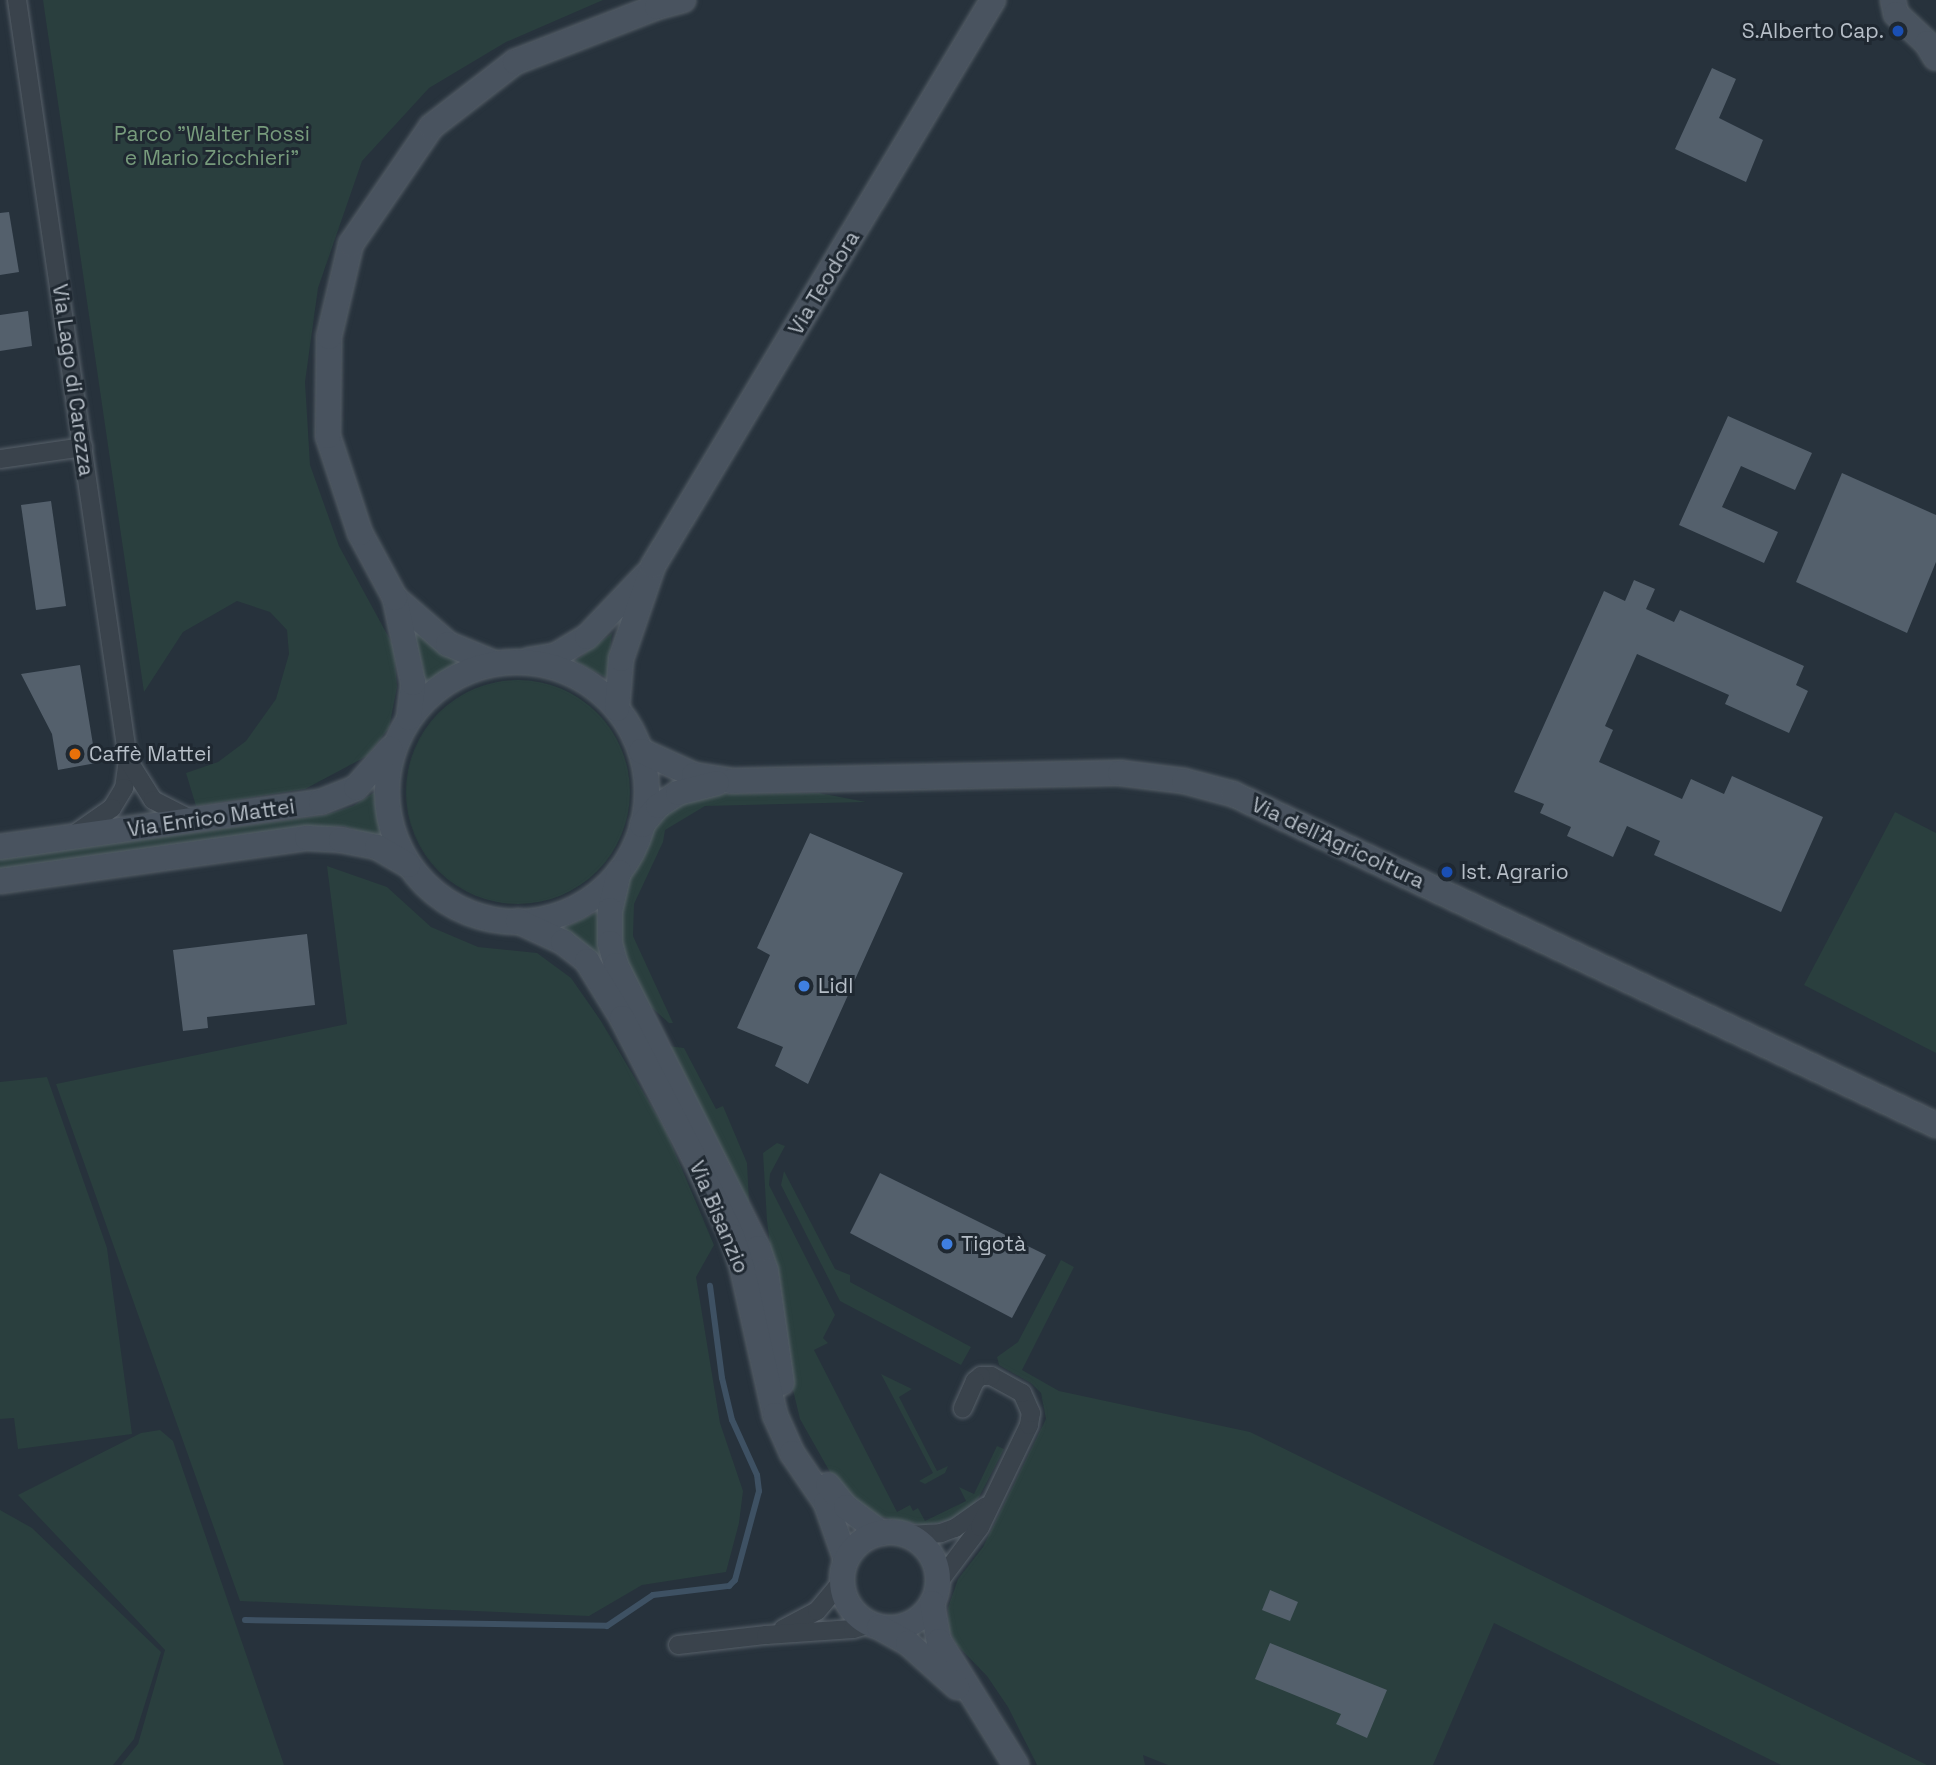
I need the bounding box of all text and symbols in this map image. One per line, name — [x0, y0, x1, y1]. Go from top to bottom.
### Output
place label: S.Alberto Cap. — [1742, 18, 1884, 44]
marker: S.Alberto Cap. — [1890, 23, 1906, 39]
park label: Parco "Walter Rossi e Mario Zicchieri" — [114, 121, 310, 171]
street label: Via Teodora — [783, 226, 865, 340]
street label: Via Lago di Carezza — [47, 282, 99, 478]
place label: Caffè Mattei — [89, 741, 211, 767]
marker: Caffè Mattei — [67, 746, 83, 762]
street label: Via dell'Agricoltura — [1248, 792, 1428, 894]
street label: Via Enrico Mattei — [126, 794, 296, 842]
place label: Ist. Agrario — [1461, 859, 1570, 885]
marker: Ist. Agrario — [1439, 864, 1455, 880]
place label: Lidl — [818, 973, 853, 999]
marker: Lidl — [796, 978, 812, 994]
street label: Via Bisanzio — [684, 1157, 754, 1277]
place label: Tigotà — [961, 1231, 1026, 1257]
marker: Tigotà — [939, 1236, 955, 1252]

